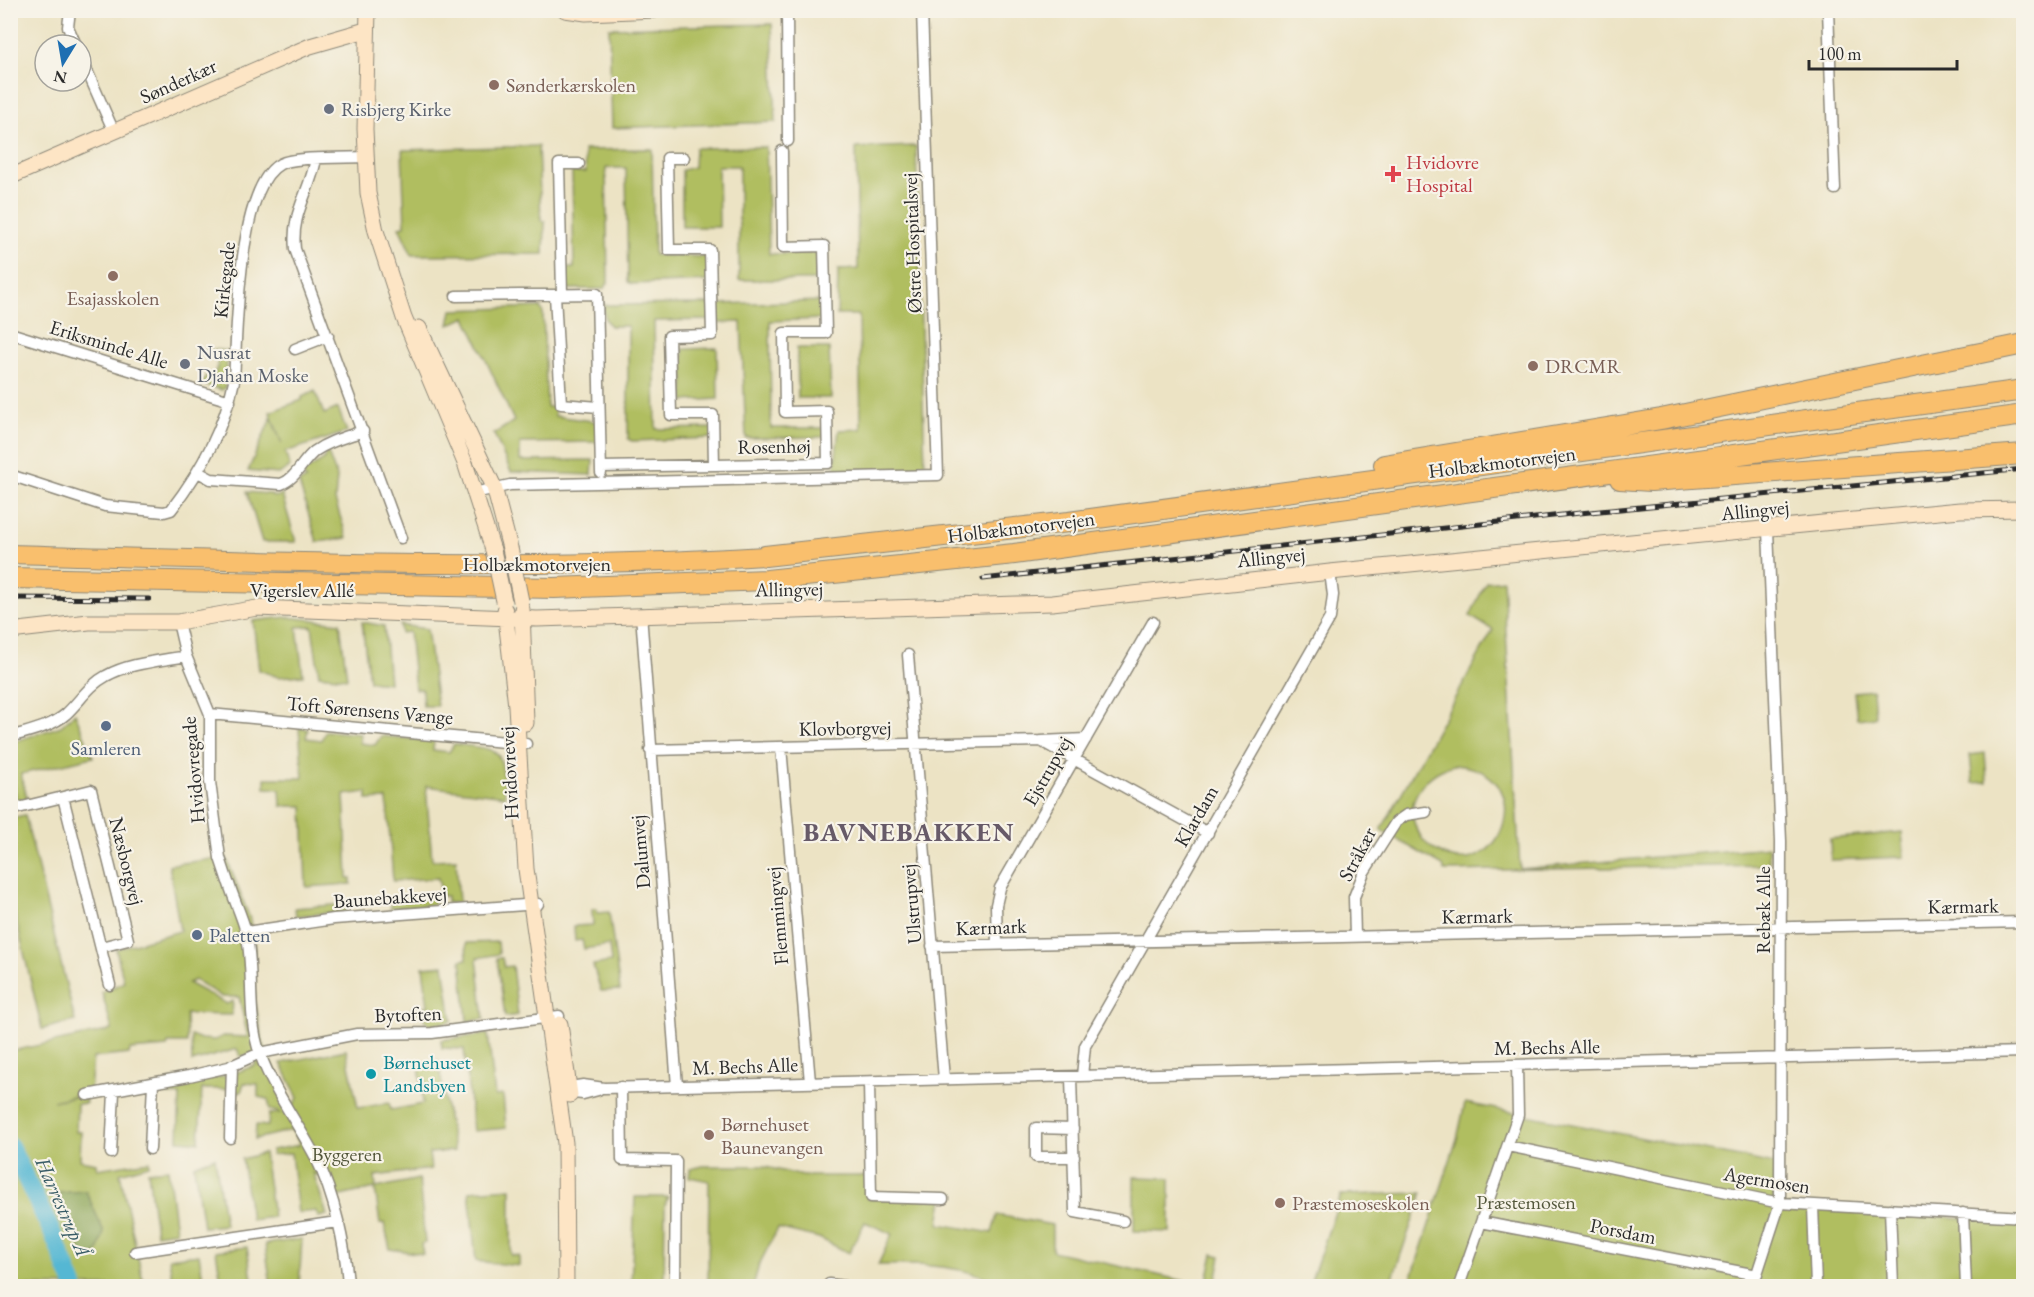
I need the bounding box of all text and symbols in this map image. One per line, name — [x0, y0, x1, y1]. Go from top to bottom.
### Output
north arrow — [33, 33, 93, 93]
scale bar — [1809, 33, 1958, 71]
text: 100 m — [1818, 42, 1862, 65]
street label: Sønderkær — [136, 52, 221, 109]
text: N — [52, 66, 69, 89]
place label: Sønderkærskolen — [506, 72, 636, 98]
marker: Sønderkærskolen — [487, 78, 501, 92]
place label: Risbjerg Kirke — [341, 96, 451, 122]
marker: Risbjerg Kirke — [322, 102, 336, 116]
place label: Hvidovre Hospital — [1406, 149, 1479, 198]
marker: Hvidovre Hospital — [1384, 165, 1402, 183]
street label: Østre Hospitalsvej — [897, 172, 927, 314]
street label: Kirkegade — [207, 240, 241, 320]
marker: Esajasskolen — [106, 269, 120, 283]
place label: Esajasskolen — [66, 285, 160, 311]
street label: Eriksminde Alle — [46, 314, 172, 374]
place label: Nusrat Djahan Moske — [197, 339, 309, 388]
place label: DRCMR — [1545, 353, 1622, 379]
marker: Nusrat Djahan Moske — [178, 357, 192, 371]
marker: DRCMR — [1526, 359, 1540, 373]
street label: Rosenhøj — [737, 432, 811, 460]
street label: Holbækmotorvejen — [1427, 440, 1578, 484]
street label: Allingvej — [1719, 494, 1790, 527]
street label: Holbækmotorvejen — [946, 505, 1097, 549]
street label: Allingvej — [1235, 541, 1306, 574]
street label: Holbækmotorvejen — [463, 551, 612, 577]
street label: Allingvej — [754, 575, 823, 603]
street label: Vigerslev Allé — [250, 577, 354, 603]
street label: Toft Sørensens Vænge — [286, 690, 454, 730]
street label: Klovborgvej — [798, 714, 892, 742]
street label: Hvidovregade — [175, 715, 211, 825]
marker: Samleren — [99, 719, 113, 733]
street label: Hvidovrevej — [494, 726, 524, 820]
street label: Ejstrupvej — [1017, 731, 1077, 811]
place label: Samleren — [71, 735, 142, 761]
street label: Klardam — [1168, 780, 1224, 851]
street label: Næsborgvej — [104, 814, 150, 908]
street label: Dalumvej — [624, 814, 656, 890]
district label: BAVNEBAKKEN — [803, 815, 1015, 849]
street label: Stråkær — [1332, 822, 1382, 885]
street label: Ulstrupvej — [895, 863, 927, 945]
street label: Flemmingvej — [760, 866, 794, 966]
street label: Rebæk Alle — [1750, 866, 1776, 954]
street label: Baunebakkevej — [332, 880, 448, 914]
street label: Kærmark — [1927, 892, 1999, 920]
street label: Kærmark — [1441, 902, 1513, 930]
street label: Kærmark — [955, 913, 1028, 941]
place label: Paletten — [209, 922, 271, 948]
marker: Paletten — [190, 928, 204, 942]
street label: Bytoften — [374, 1000, 443, 1028]
street label: M. Bechs Alle — [1494, 1033, 1600, 1061]
place label: Børnehuset Landsbyen — [383, 1049, 472, 1098]
street label: M. Bechs Alle — [692, 1051, 799, 1081]
marker: Børnehuset Landsbyen — [364, 1067, 378, 1081]
place label: Børnehuset Baunevangen — [721, 1111, 824, 1160]
marker: Børnehuset Baunevangen — [702, 1128, 716, 1142]
park label: Byggeren — [312, 1141, 383, 1167]
water label: Harrestrup Å — [29, 1152, 98, 1262]
street label: Agermosen — [1721, 1160, 1813, 1200]
park label: Præstemosen — [1476, 1189, 1576, 1215]
place label: Præstemoseskolen — [1292, 1190, 1430, 1216]
marker: Præstemoseskolen — [1273, 1196, 1287, 1210]
street label: Porsdam — [1588, 1212, 1659, 1250]

